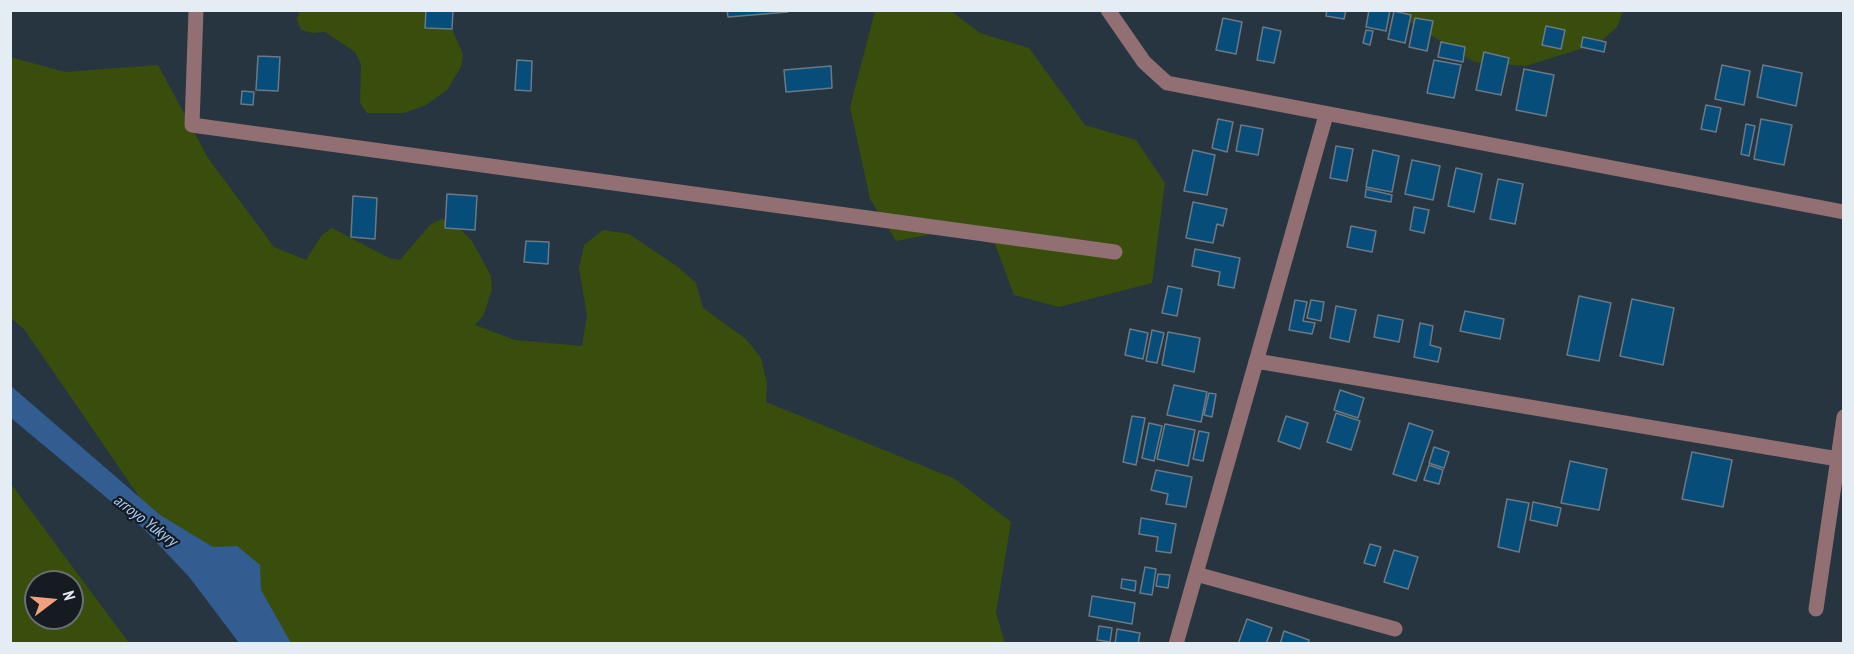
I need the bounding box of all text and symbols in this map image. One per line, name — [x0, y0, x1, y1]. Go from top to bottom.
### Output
water label: arroyo Yukyry — [110, 491, 180, 551]
north arrow — [24, 570, 84, 630]
text: N — [59, 589, 80, 602]

